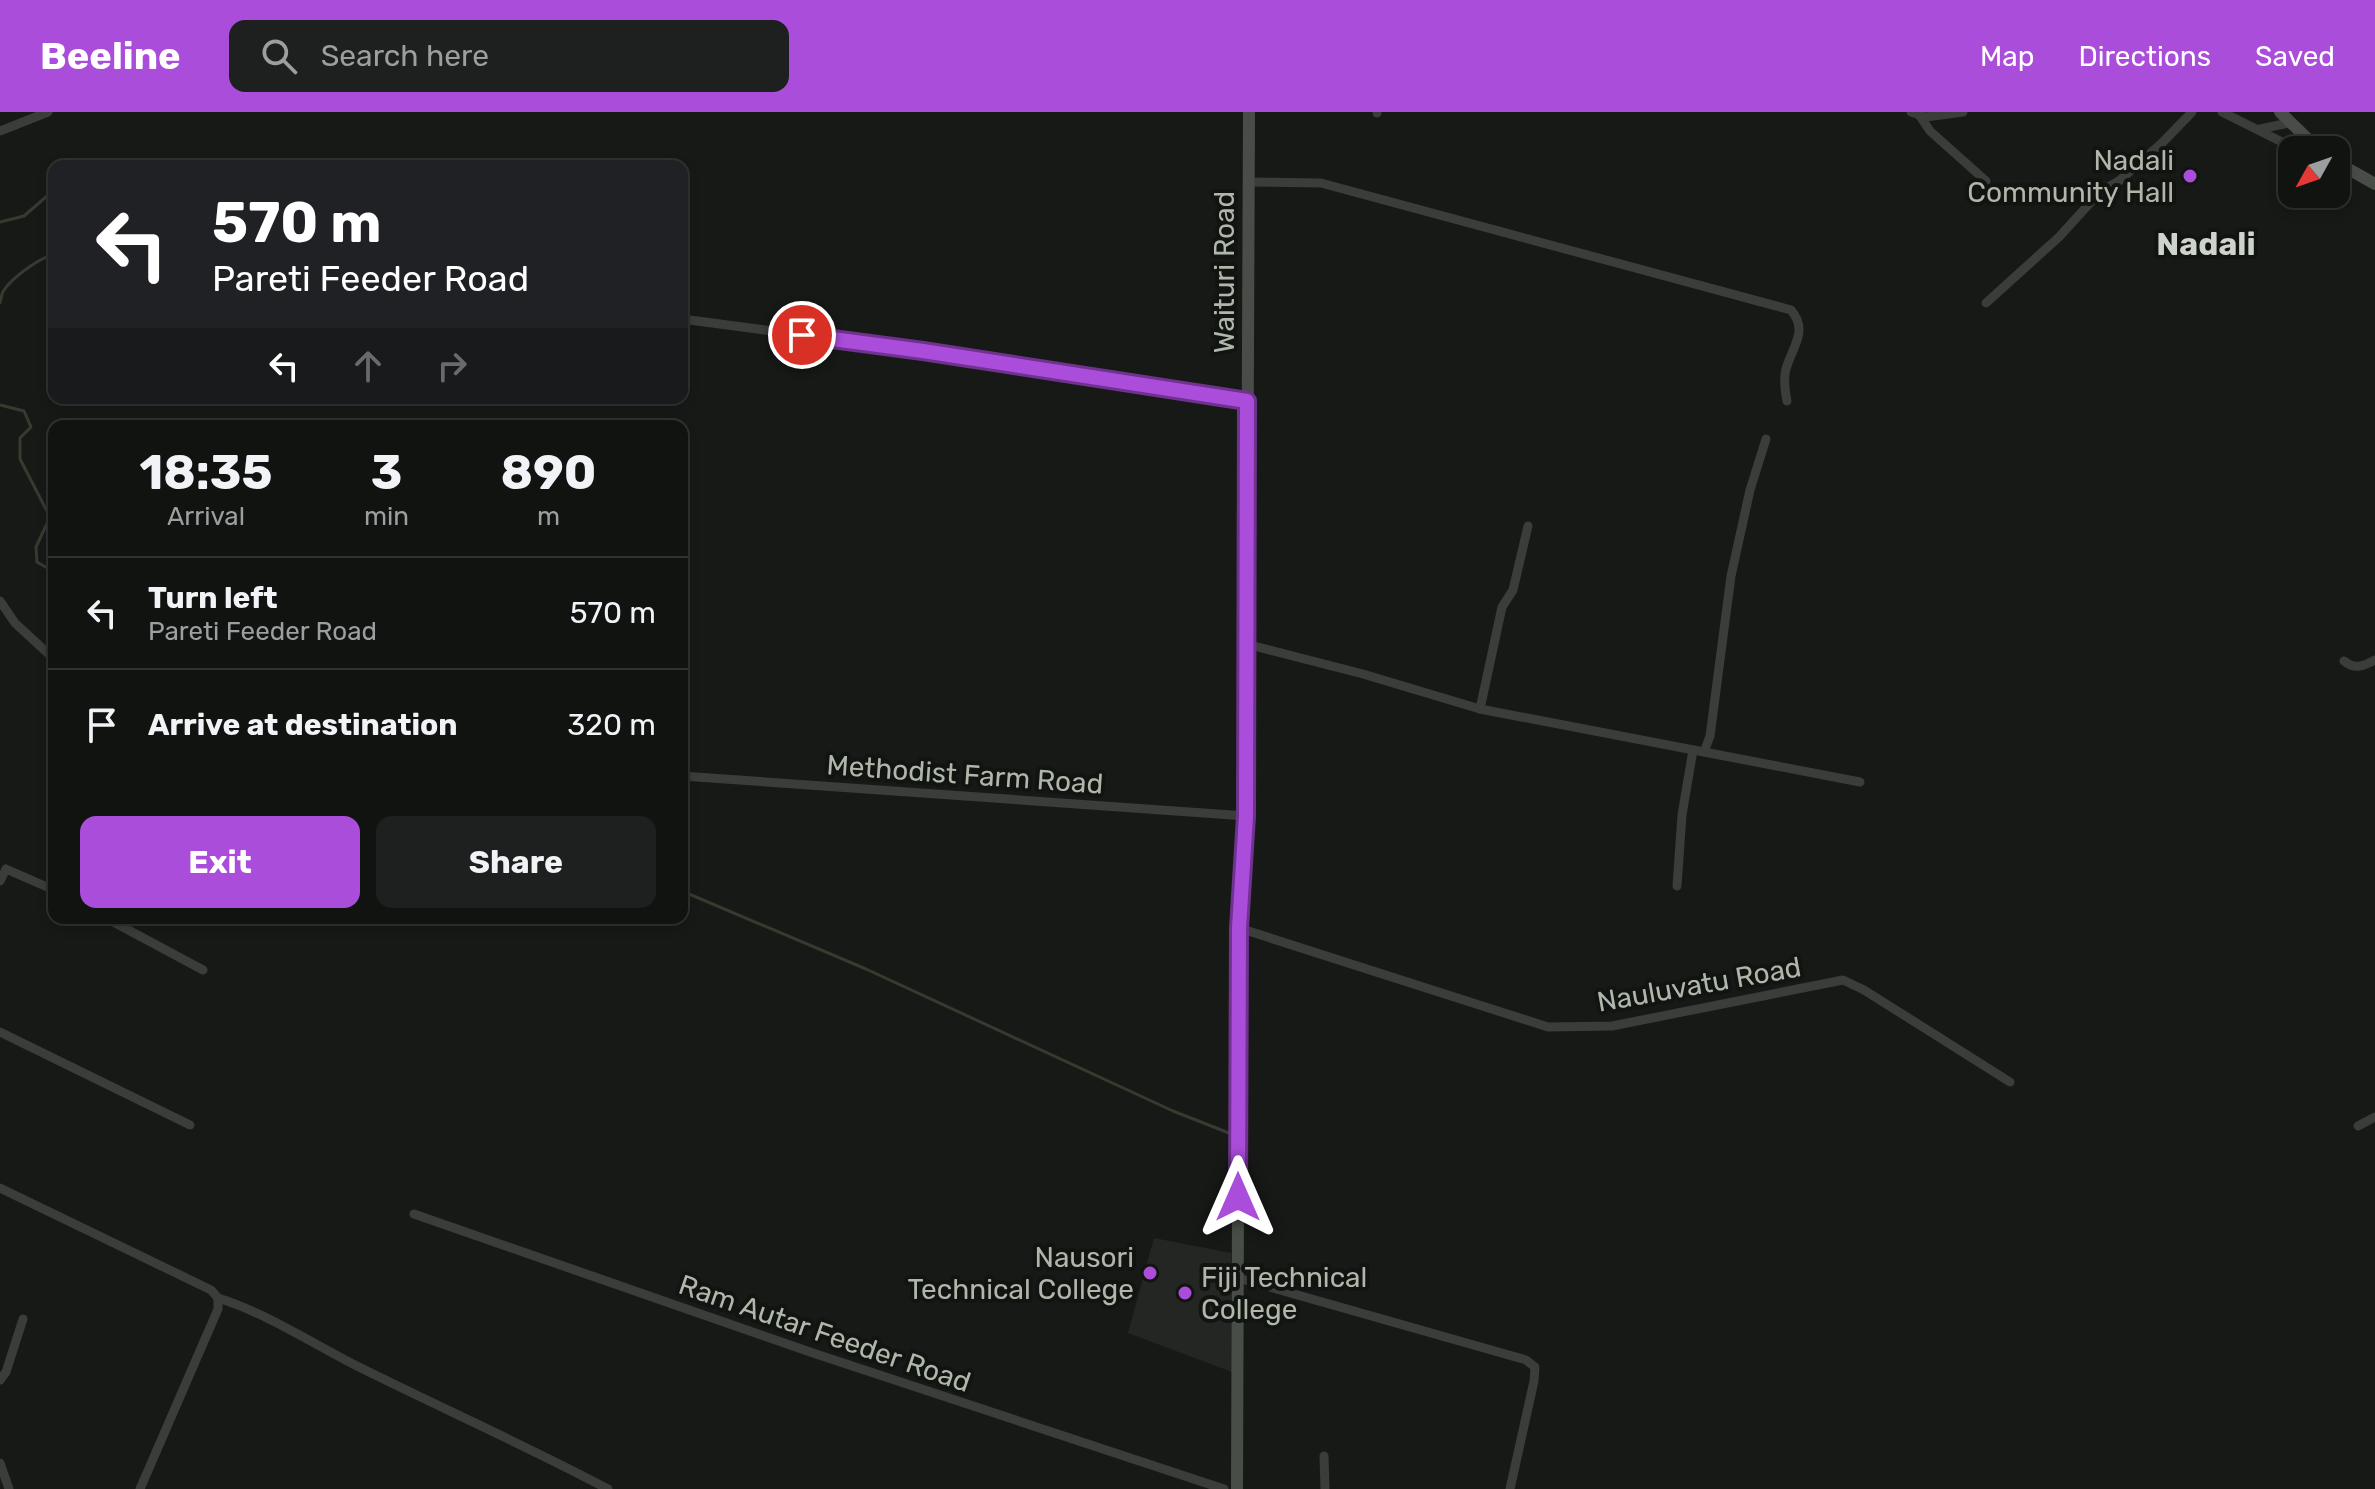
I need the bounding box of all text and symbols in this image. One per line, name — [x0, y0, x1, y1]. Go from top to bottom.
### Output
search box — [229, 20, 789, 92]
text: Beeline — [40, 33, 181, 79]
icon: search — [257, 34, 301, 78]
text: Search here — [321, 38, 489, 74]
text: Map — [1980, 40, 2034, 73]
text: Directions — [2078, 40, 2211, 73]
text: Saved — [2255, 40, 2335, 73]
north arrow — [2278, 136, 2350, 208]
map controls — [2278, 136, 2350, 208]
place label: Nadali Community Hall — [1967, 144, 2174, 209]
marker: Nadali Community Hall — [2181, 167, 2199, 185]
text: 570 m — [212, 190, 382, 256]
street label: Waituri Road — [1208, 191, 1241, 353]
icon: left — [80, 192, 184, 296]
district label: Nadali — [2156, 225, 2256, 263]
text: Pareti Feeder Road — [212, 257, 529, 300]
pin — [768, 301, 836, 369]
icon: arrive — [780, 313, 824, 357]
icon: left — [262, 344, 306, 388]
icon: ahead — [346, 344, 390, 388]
icon: right — [430, 344, 474, 388]
text: 18:35 — [139, 444, 272, 501]
text: 3 — [371, 444, 402, 501]
text: 890 — [501, 444, 597, 501]
text: Arrival — [167, 501, 245, 532]
text: min — [364, 501, 409, 532]
text: m — [537, 501, 560, 532]
text: Turn left — [148, 580, 278, 616]
icon: left — [80, 591, 124, 635]
text: 570 m — [570, 595, 656, 631]
text: Pareti Feeder Road — [148, 616, 377, 647]
icon: arrive — [80, 703, 124, 747]
text: Arrive at destination — [148, 707, 458, 743]
text: 320 m — [567, 707, 656, 743]
street label: Methodist Farm Road — [826, 748, 1104, 801]
button: Exit — [80, 816, 360, 908]
button: Share — [376, 816, 656, 908]
street label: Nauluvatu Road — [1594, 950, 1804, 1019]
position arrow — [1196, 1155, 1280, 1239]
place label: Nausori Technical College — [908, 1241, 1134, 1306]
place label: Fiji Technical College — [1201, 1261, 1367, 1326]
marker: Nausori Technical College — [1141, 1264, 1159, 1282]
street label: Ram Autar Feeder Road — [675, 1268, 975, 1399]
marker: Fiji Technical College — [1176, 1284, 1194, 1302]

